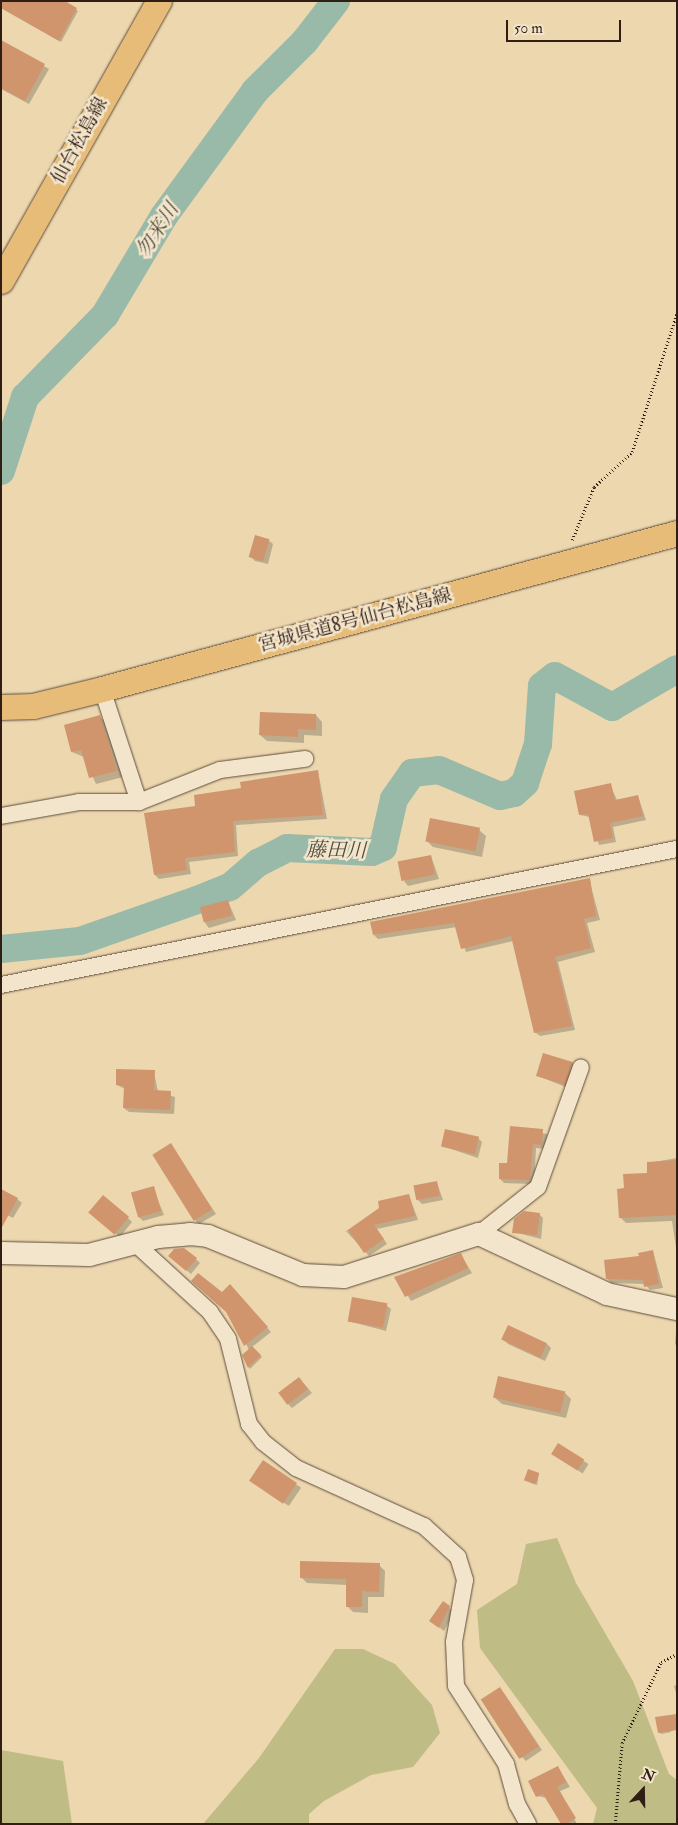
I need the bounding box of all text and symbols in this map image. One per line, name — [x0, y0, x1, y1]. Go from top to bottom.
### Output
scale bar — [508, 10, 623, 42]
text: 50 m — [514, 19, 543, 38]
street label: 仙台松島線 — [47, 94, 113, 188]
water label: 勿来川 — [131, 198, 183, 262]
street label: 宮城県道8号仙台松島線 — [256, 584, 454, 658]
water label: 藤田川 — [306, 837, 366, 863]
north arrow — [618, 1765, 668, 1815]
text: N — [640, 1765, 657, 1786]

